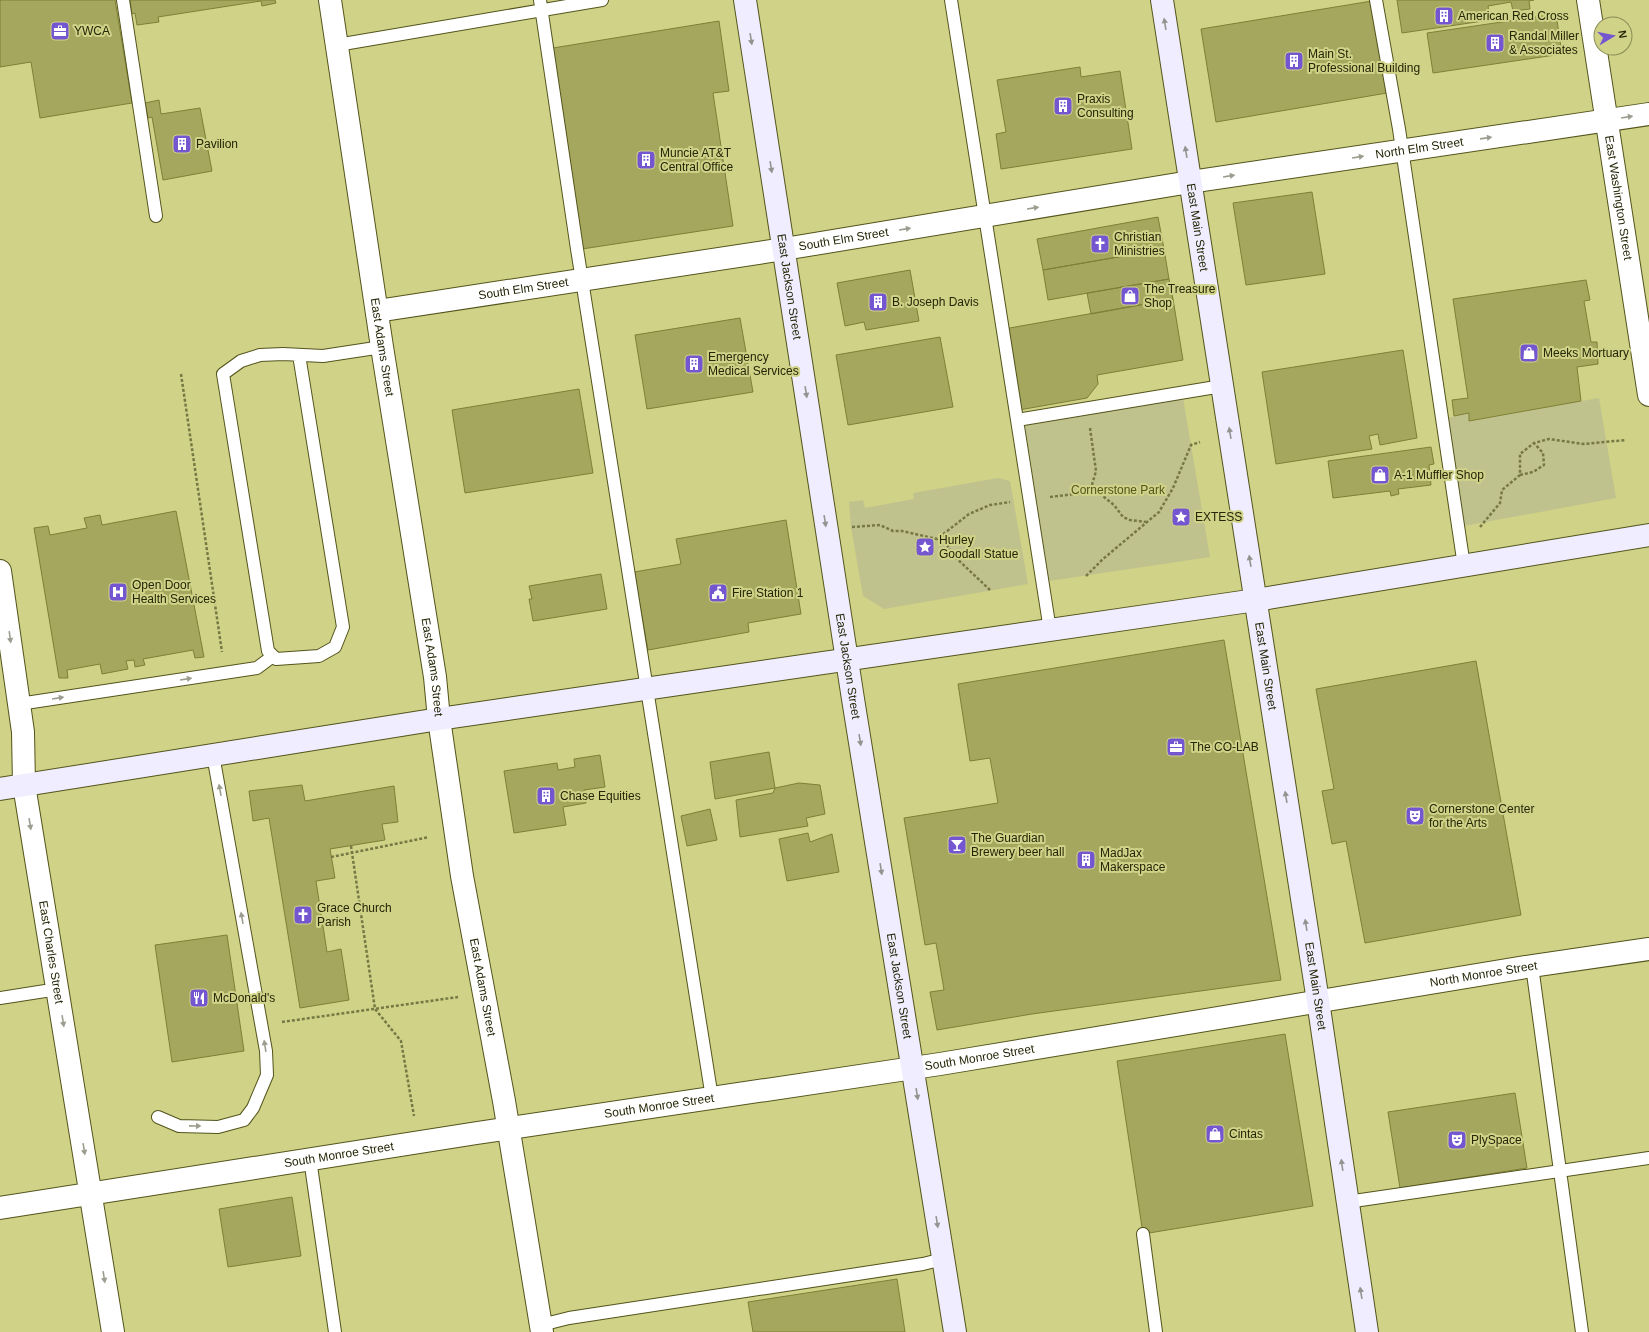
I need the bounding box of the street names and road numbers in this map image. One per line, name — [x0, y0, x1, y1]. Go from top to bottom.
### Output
street label: North Elm Street — [1374, 134, 1465, 161]
street label: East Washington Street — [1602, 134, 1635, 262]
street label: East Main Street — [1184, 182, 1211, 273]
street label: South Elm Street — [798, 225, 890, 253]
street label: East Jackson Street — [774, 233, 804, 341]
street label: South Elm Street — [477, 275, 570, 302]
street label: East Adams Street — [368, 297, 397, 398]
street label: East Jackson Street — [833, 612, 863, 721]
street label: East Adams Street — [419, 617, 446, 718]
street label: East Main Street — [1252, 621, 1280, 712]
street label: East Charles Street — [36, 900, 67, 1005]
street label: East Jackson Street — [884, 932, 915, 1041]
street label: East Adams Street — [467, 937, 499, 1038]
street label: East Main Street — [1302, 941, 1329, 1032]
street label: North Monroe Street — [1429, 958, 1539, 990]
street label: South Monroe Street — [924, 1041, 1036, 1073]
street label: South Monroe Street — [603, 1091, 716, 1121]
street label: South Monroe Street — [283, 1139, 395, 1170]

